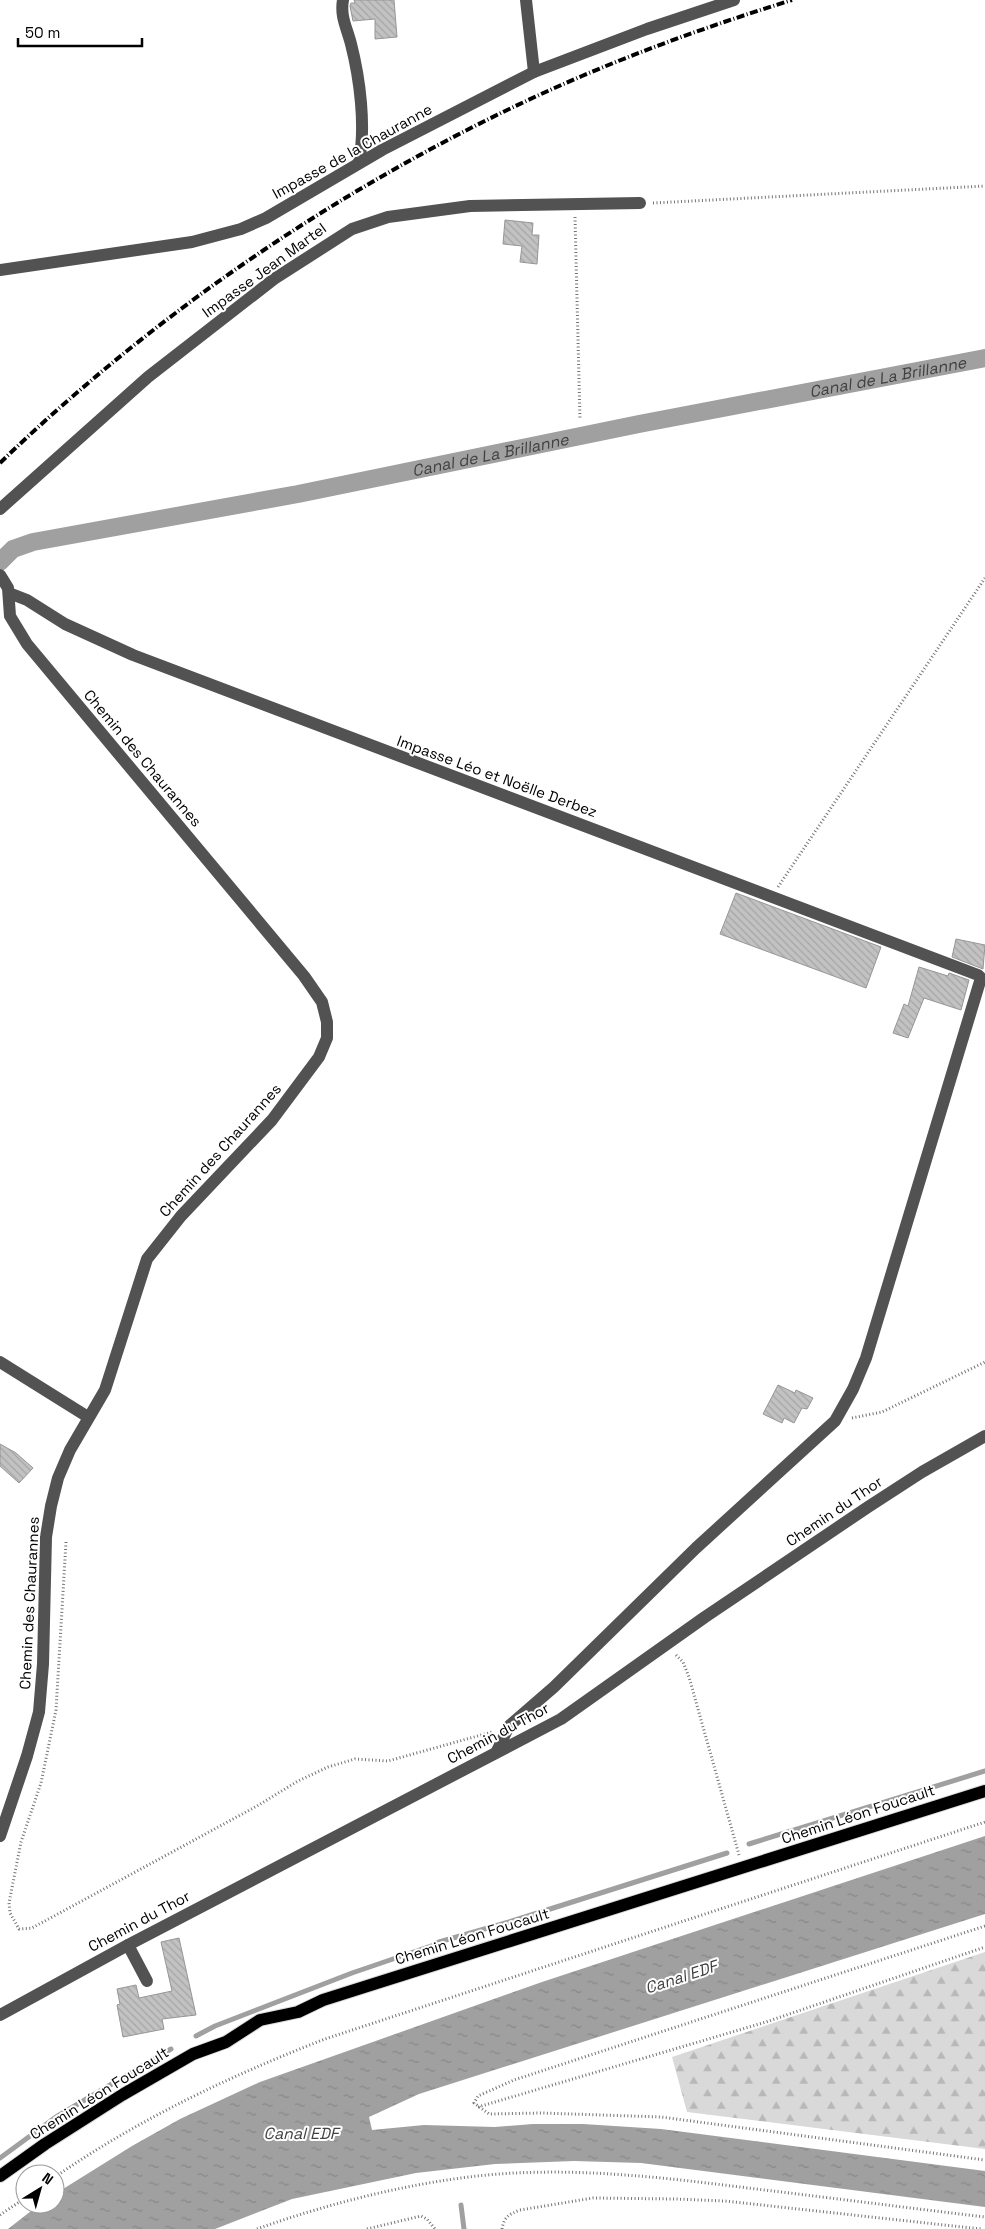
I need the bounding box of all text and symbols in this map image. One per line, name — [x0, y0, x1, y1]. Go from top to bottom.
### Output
scale bar — [18, 15, 141, 47]
text: 50 m — [25, 23, 60, 42]
street label: Impasse de la Chauranne — [269, 99, 435, 203]
street label: Impasse Jean Martel — [198, 219, 330, 321]
water label: Canal de La Brillanne — [807, 351, 968, 402]
water label: Canal de La Brillanne — [410, 428, 571, 481]
street label: Chemin des Chaurannes — [80, 686, 206, 831]
street label: Impasse Léo et Noëlle Derbez — [394, 731, 600, 821]
street label: Chemin des Chaurannes — [155, 1079, 285, 1221]
street label: Chemin du Thor — [782, 1471, 886, 1550]
street label: Chemin des Chaurannes — [15, 1516, 43, 1690]
street label: Chemin du Thor — [444, 1698, 552, 1768]
street label: Chemin Léon Foucault — [779, 1780, 937, 1848]
street label: Chemin du Thor — [85, 1886, 193, 1956]
street label: Chemin Léon Foucault — [393, 1903, 552, 1969]
water label: Canal EDF — [642, 1955, 722, 1999]
street label: Chemin Léon Foucault — [26, 2042, 172, 2144]
water label: Canal EDF — [264, 2123, 341, 2144]
north arrow — [15, 2164, 65, 2214]
text: N — [39, 2169, 57, 2189]

